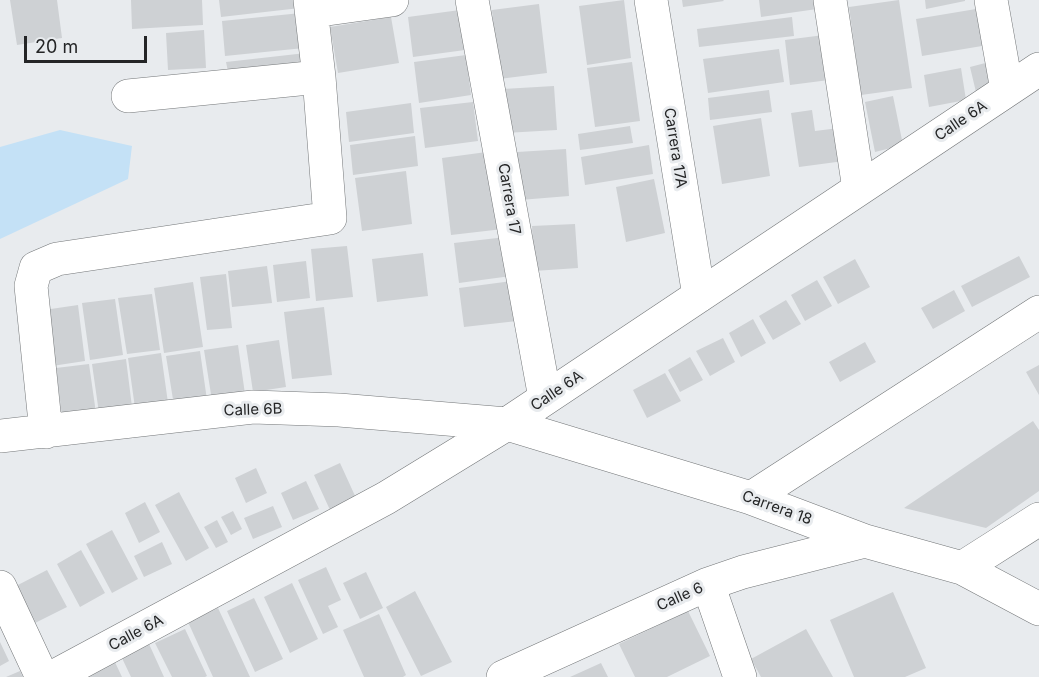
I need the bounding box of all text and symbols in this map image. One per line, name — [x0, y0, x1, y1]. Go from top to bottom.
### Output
scale bar — [27, 24, 150, 62]
text: 20 m — [35, 36, 78, 57]
street label: Calle 6A — [931, 97, 991, 145]
street label: Carrera 17A — [660, 107, 690, 189]
street label: Carrera 17 — [494, 162, 524, 236]
street label: Calle 6A — [527, 367, 587, 415]
street label: Calle 6B — [223, 400, 283, 420]
street label: Carrera 18 — [740, 487, 814, 529]
street label: Calle 6 — [654, 579, 706, 615]
street label: Calle 6A — [106, 611, 166, 655]

